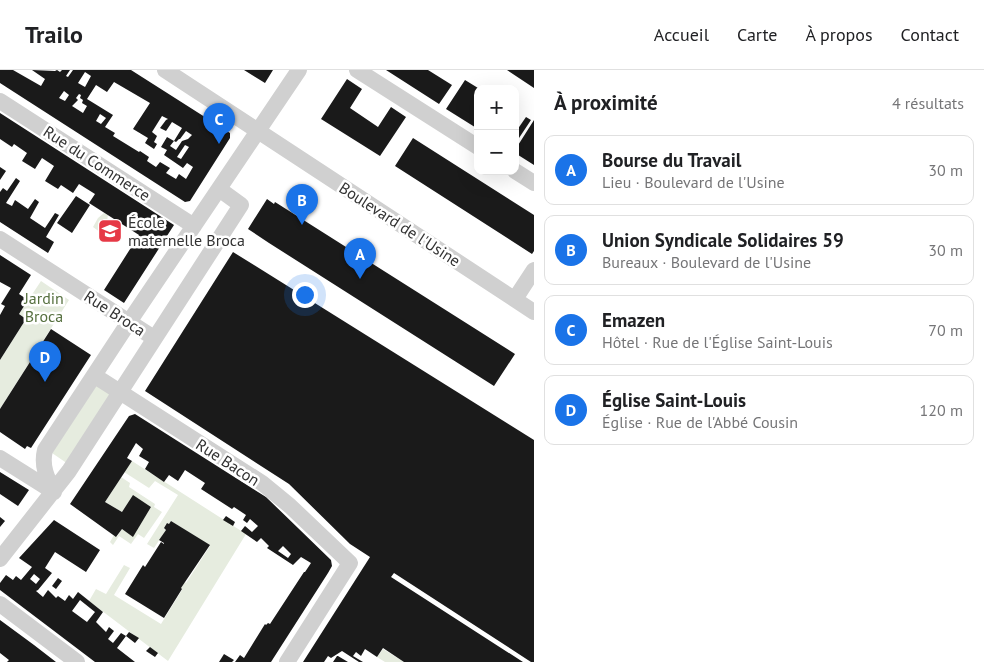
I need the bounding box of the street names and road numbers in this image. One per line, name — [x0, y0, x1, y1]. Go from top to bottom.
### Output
street label: Rue du Commerce — [40, 121, 154, 205]
street label: Boulevard de l'Usine — [336, 177, 464, 271]
street label: Rue Broca — [81, 286, 149, 340]
street label: Rue Bacon — [192, 434, 264, 490]

